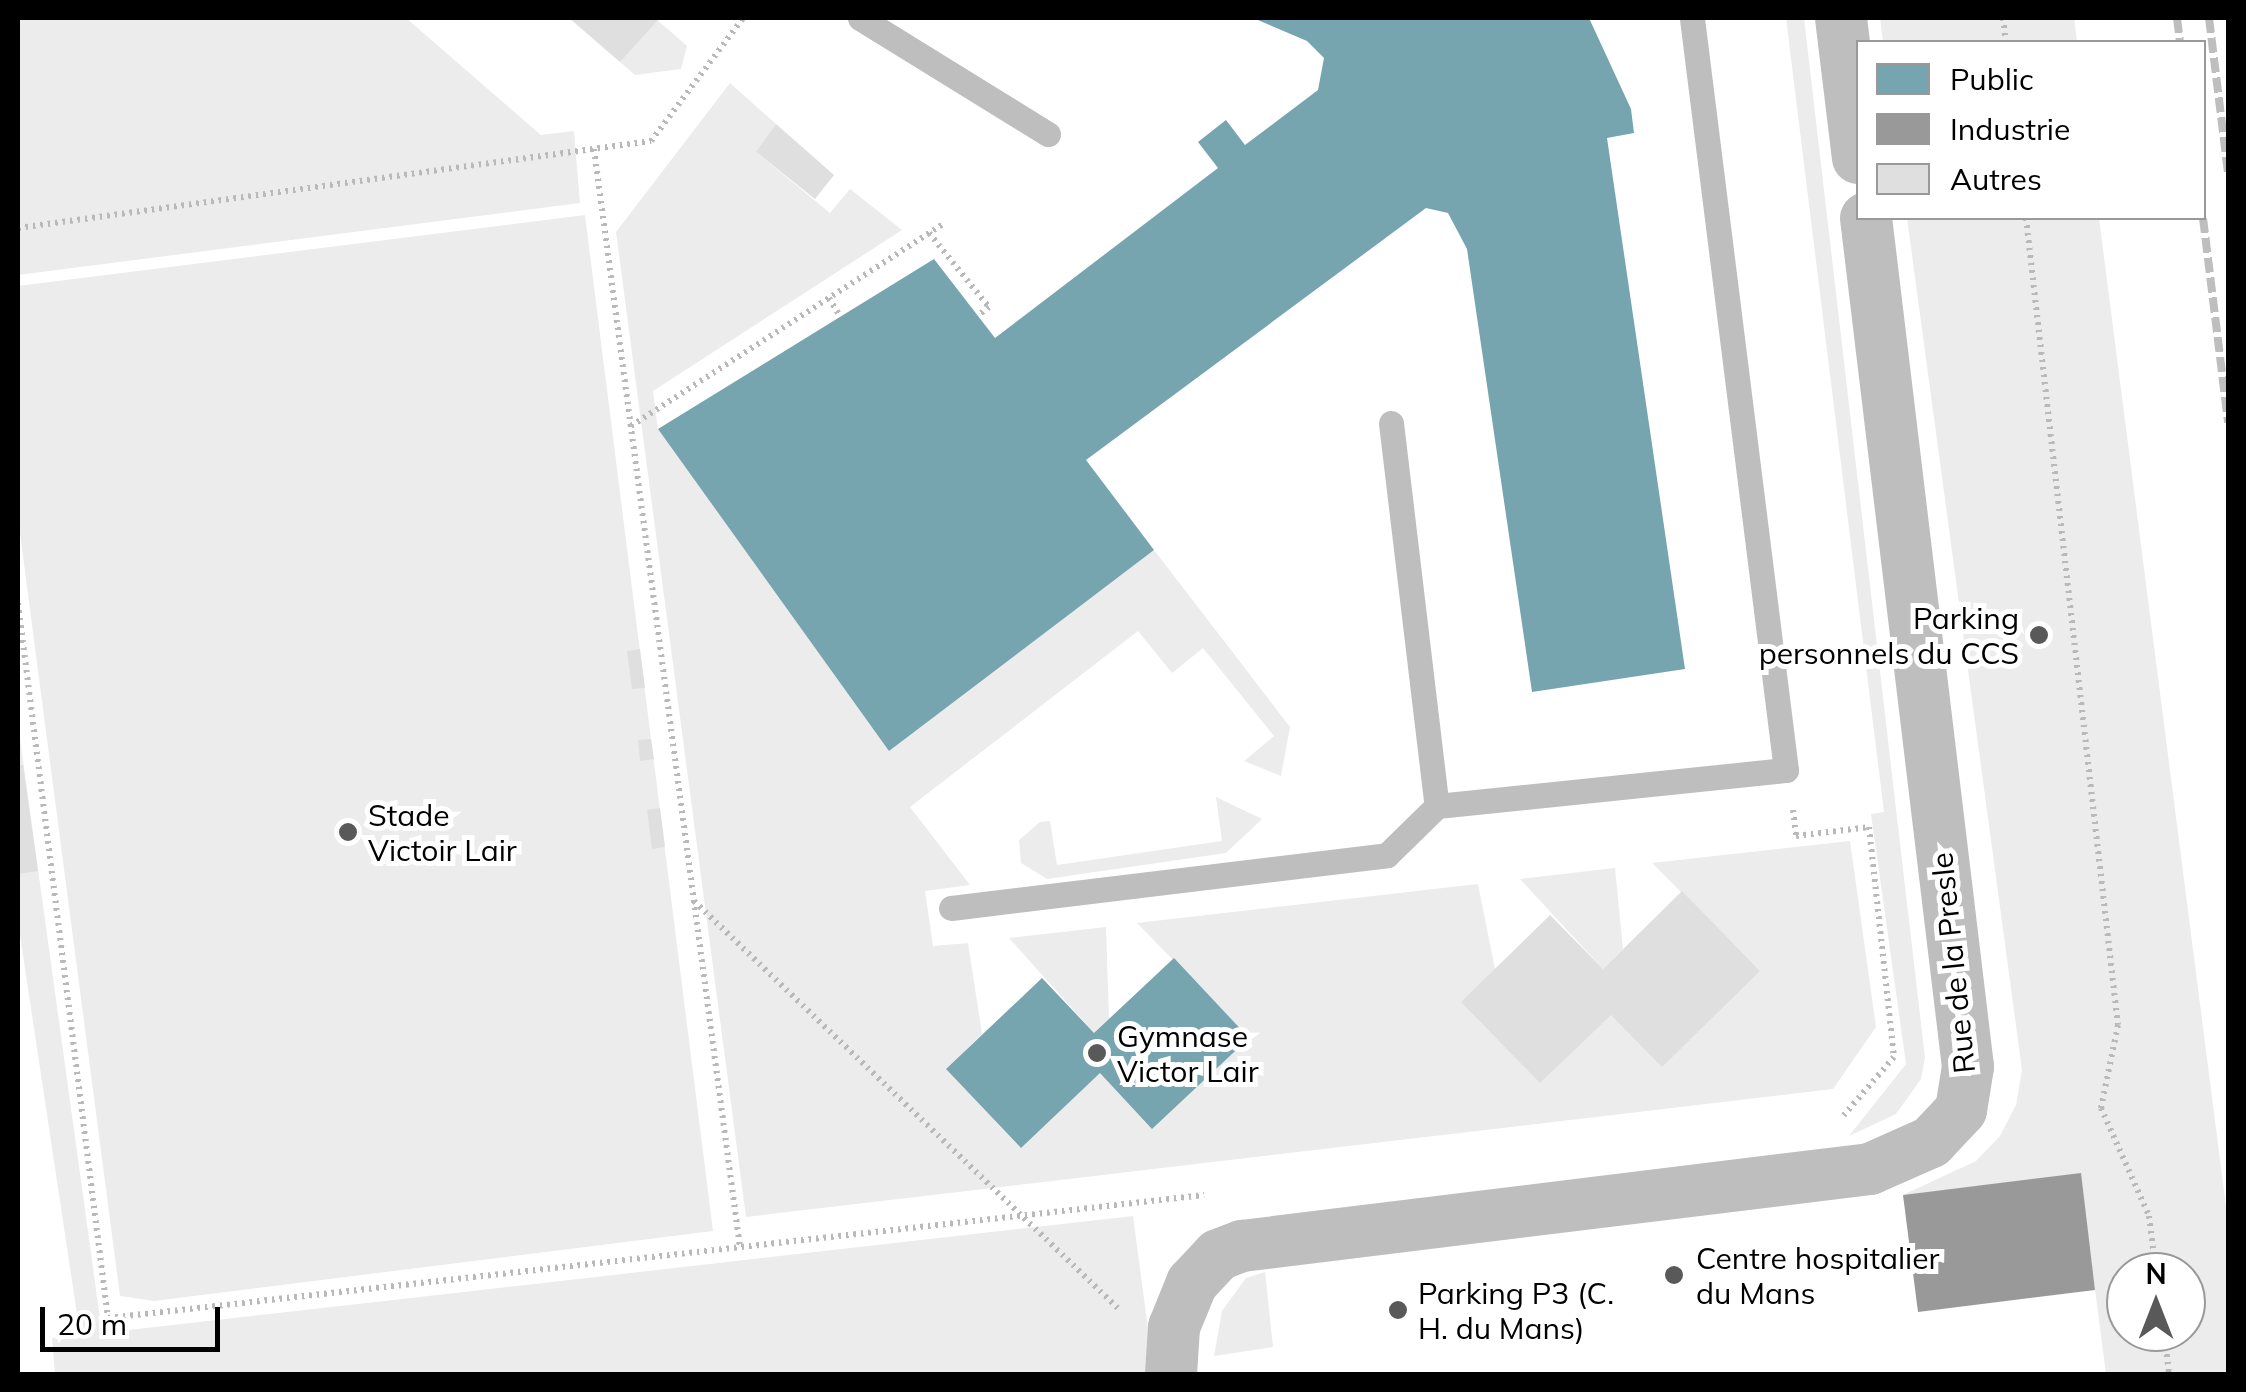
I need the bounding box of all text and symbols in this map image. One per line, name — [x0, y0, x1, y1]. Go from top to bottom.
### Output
legend — [1856, 40, 2206, 220]
text: Public — [1950, 60, 2034, 98]
text: Industrie — [1950, 110, 2070, 148]
text: Autres — [1950, 160, 2042, 198]
place label: Parking personnels du CCS — [1759, 600, 2019, 670]
marker: Parking personnels du CCS — [2028, 624, 2050, 646]
place label: Stade Victoir Lair — [368, 797, 517, 868]
marker: Stade Victoir Lair — [337, 821, 359, 843]
street label: Rue de la Presle — [1923, 851, 1983, 1075]
place label: Gymnase Victor Lair — [1117, 1018, 1259, 1088]
marker: Gymnase Victor Lair — [1086, 1042, 1108, 1064]
place label: Centre hospitalier du Mans — [1696, 1240, 1939, 1310]
north arrow — [2106, 1252, 2206, 1352]
text: N — [2145, 1256, 2167, 1291]
marker: Centre hospitalier du Mans — [1661, 1262, 1687, 1288]
place label: Parking P3 (C. H. du Mans) — [1418, 1275, 1614, 1346]
scale bar — [45, 1287, 225, 1349]
marker: Parking P3 (C. H. du Mans) — [1387, 1299, 1409, 1321]
text: 20 m — [57, 1305, 127, 1343]

